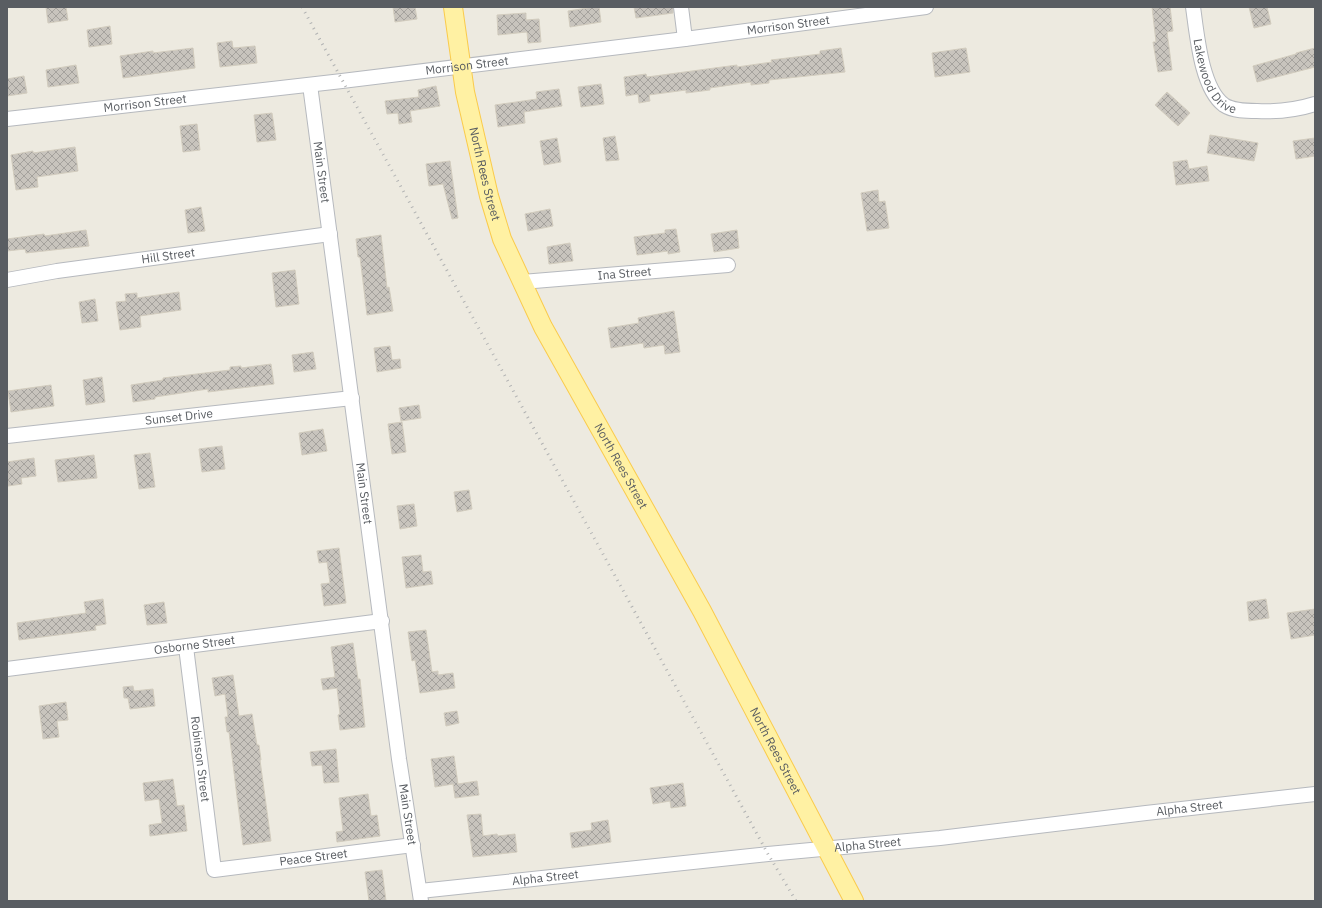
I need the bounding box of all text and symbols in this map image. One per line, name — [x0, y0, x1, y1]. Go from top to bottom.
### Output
street label: Morrison Street — [746, 12, 831, 38]
street label: Lakewood Drive — [1190, 37, 1238, 117]
street label: Morrison Street — [424, 53, 509, 78]
street label: Morrison Street — [103, 91, 187, 115]
street label: North Rees Street — [466, 125, 504, 222]
street label: Main Street — [311, 141, 333, 204]
street label: Hill Street — [140, 244, 196, 266]
street label: Ina Street — [597, 263, 652, 283]
street label: Sunset Drive — [144, 405, 214, 428]
street label: North Rees Street — [591, 420, 651, 511]
street label: Main Street — [353, 462, 376, 525]
street label: Osborne Street — [153, 632, 236, 657]
street label: North Rees Street — [747, 705, 805, 797]
street label: Robinson Street — [188, 715, 213, 803]
street label: Main Street — [396, 783, 420, 846]
street label: Alpha Street — [1155, 796, 1224, 819]
street label: Alpha Street — [834, 834, 902, 855]
street label: Peace Street — [279, 845, 348, 869]
street label: Alpha Street — [511, 866, 579, 888]

